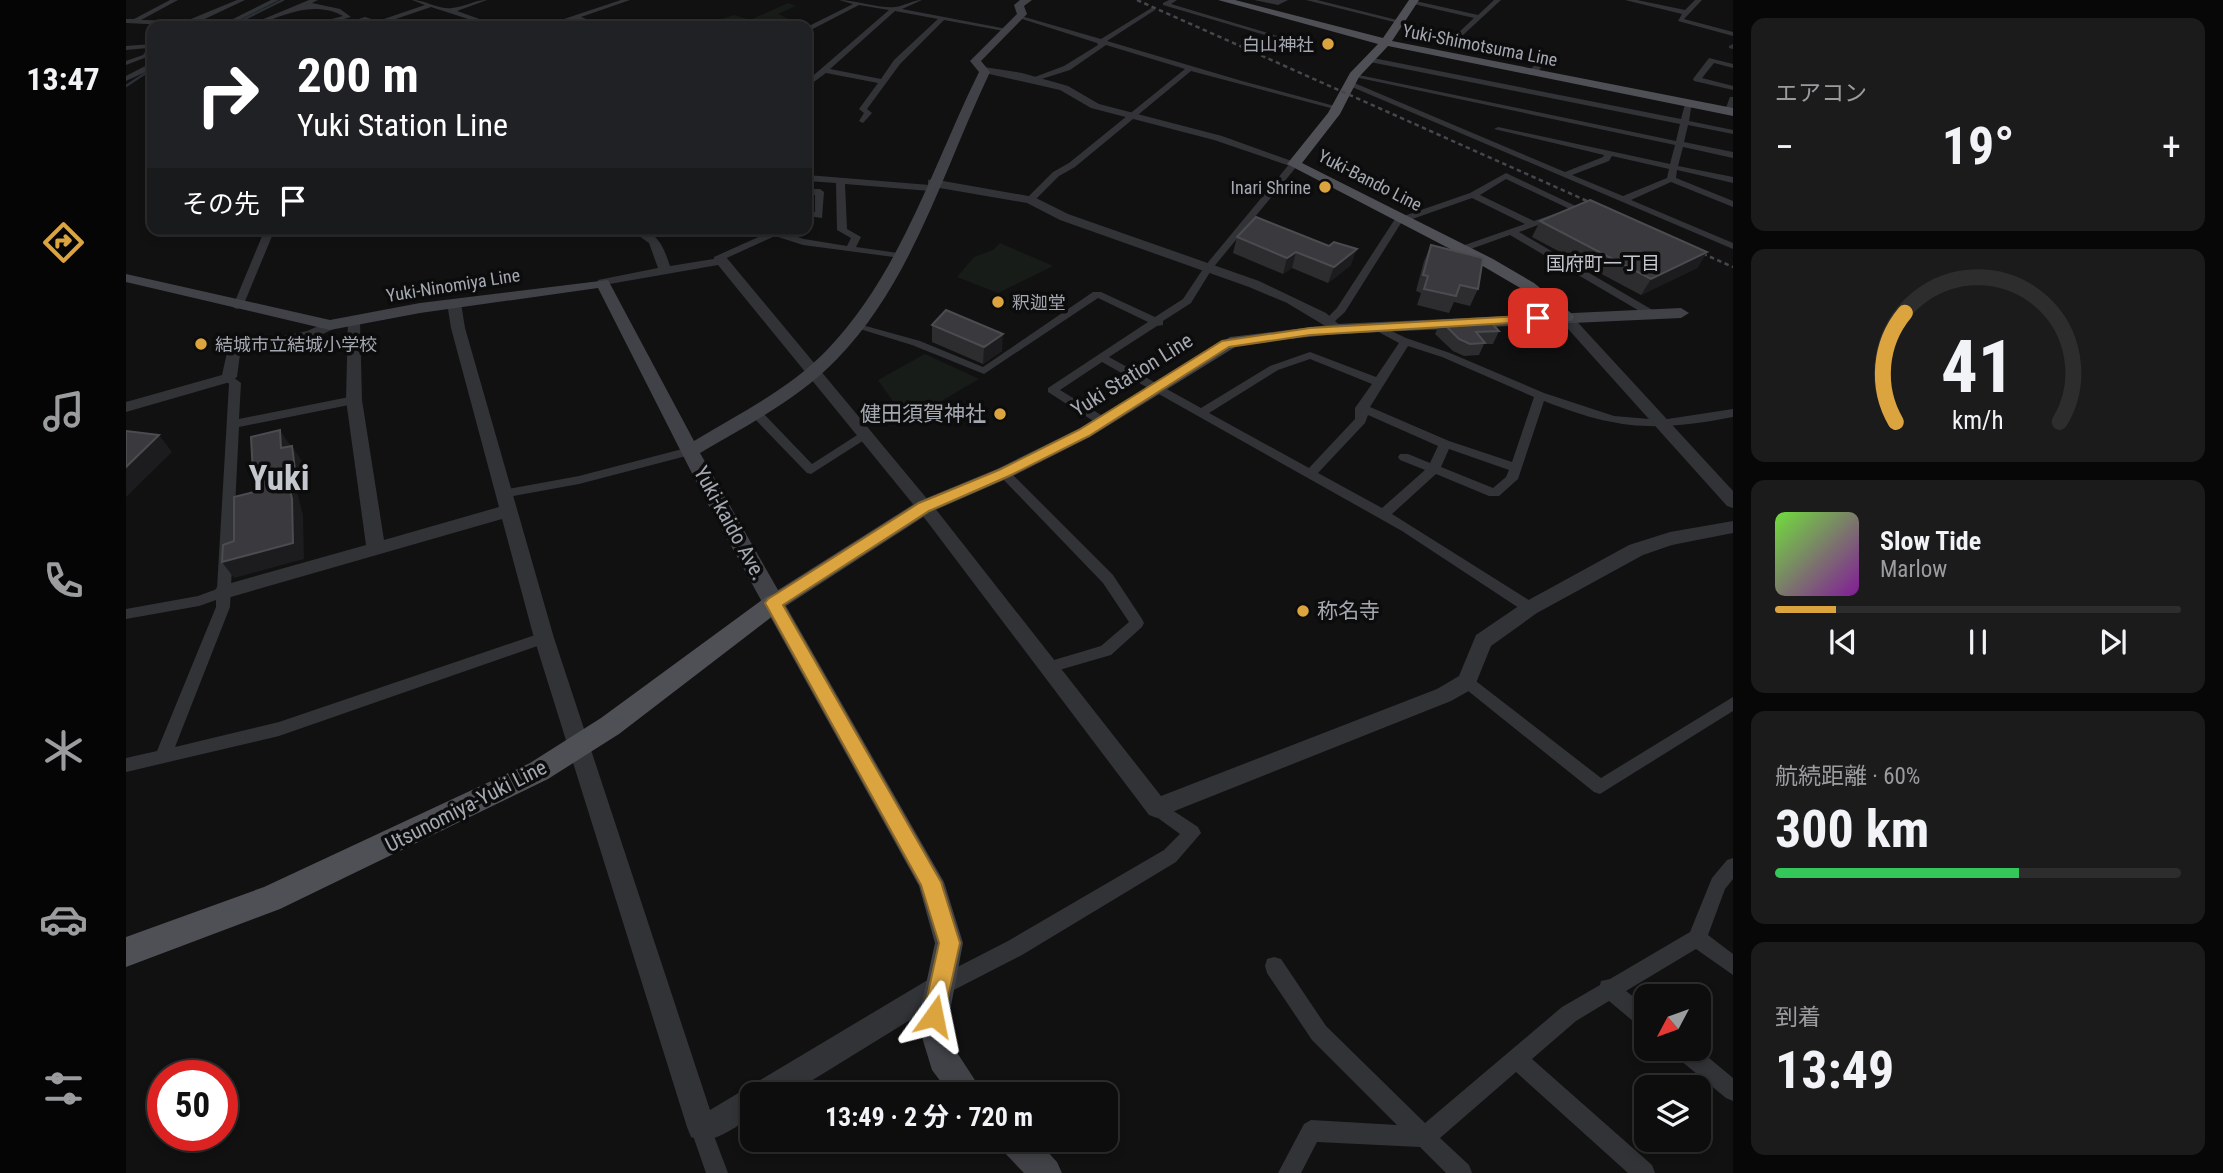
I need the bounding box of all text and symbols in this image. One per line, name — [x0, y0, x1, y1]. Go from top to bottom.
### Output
street label: Yuki-Shimotsuma Line — [1401, 20, 1559, 70]
place label: 白山神社 — [1242, 34, 1314, 55]
marker: 白山神社 — [1320, 36, 1336, 52]
text: 200 m — [297, 47, 419, 104]
icon: right — [182, 49, 273, 140]
text: 13:47 — [26, 60, 100, 98]
text: エアコン — [1775, 80, 1867, 107]
text: Yuki Station Line — [297, 106, 508, 144]
text: 19° — [1942, 116, 2014, 177]
text: − — [1775, 125, 1794, 169]
text: + — [2162, 125, 2181, 169]
street label: Yuki-Bando Line — [1315, 145, 1425, 215]
place label: Inari Shrine — [1231, 177, 1311, 198]
marker: Inari Shrine — [1317, 179, 1333, 195]
icon: arrive — [274, 182, 312, 220]
text: その先 — [182, 189, 260, 219]
icon: directions — [39, 218, 88, 267]
district label: 国府町一丁目 — [1546, 252, 1660, 275]
street label: Yuki-Ninomiya Line — [385, 264, 521, 306]
pin — [1508, 288, 1568, 348]
place label: 釈迦堂 — [1012, 292, 1066, 313]
marker: 釈迦堂 — [990, 294, 1006, 310]
icon: arrive — [1519, 299, 1557, 337]
text: 41 — [1941, 324, 2015, 410]
street label: Yuki Station Line — [1067, 328, 1197, 422]
place label: 結城市立結城小学校 — [215, 334, 377, 355]
marker: 結城市立結城小学校 — [193, 336, 209, 352]
icon: music — [39, 387, 88, 436]
place label: 健田須賀神社 — [860, 402, 986, 426]
text: km/h — [1952, 405, 2004, 434]
marker: 健田須賀神社 — [992, 406, 1008, 422]
district label: Yuki — [248, 458, 310, 499]
street label: Yuki-kaido Ave. — [689, 462, 771, 584]
text: Slow Tide — [1880, 526, 1981, 556]
icon: phone — [39, 556, 88, 605]
text: Marlow — [1880, 556, 1947, 583]
place label: 称名寺 — [1317, 599, 1380, 623]
marker: 称名寺 — [1295, 603, 1311, 619]
icon: previous — [1824, 623, 1862, 661]
icon: pause — [1959, 623, 1997, 661]
icon: next — [2094, 623, 2132, 661]
icon: climate — [39, 726, 88, 775]
street label: Utsunomiya-Yuki Line — [381, 755, 551, 857]
text: 航続距離 · 60% — [1775, 763, 1920, 790]
text: 300 km — [1775, 799, 1929, 860]
icon: car — [39, 895, 88, 944]
position arrow — [897, 979, 971, 1053]
north arrow — [1634, 984, 1712, 1060]
map controls — [1634, 984, 1711, 1152]
text: 到着 — [1775, 1004, 1821, 1031]
text: 13:49 — [1775, 1040, 1894, 1101]
speed limit sign: 50 — [147, 1060, 238, 1151]
icon: filters — [39, 1064, 88, 1113]
button: layers — [1634, 1075, 1711, 1152]
text: 13:49 · 2 分 · 720 m — [825, 1102, 1033, 1132]

